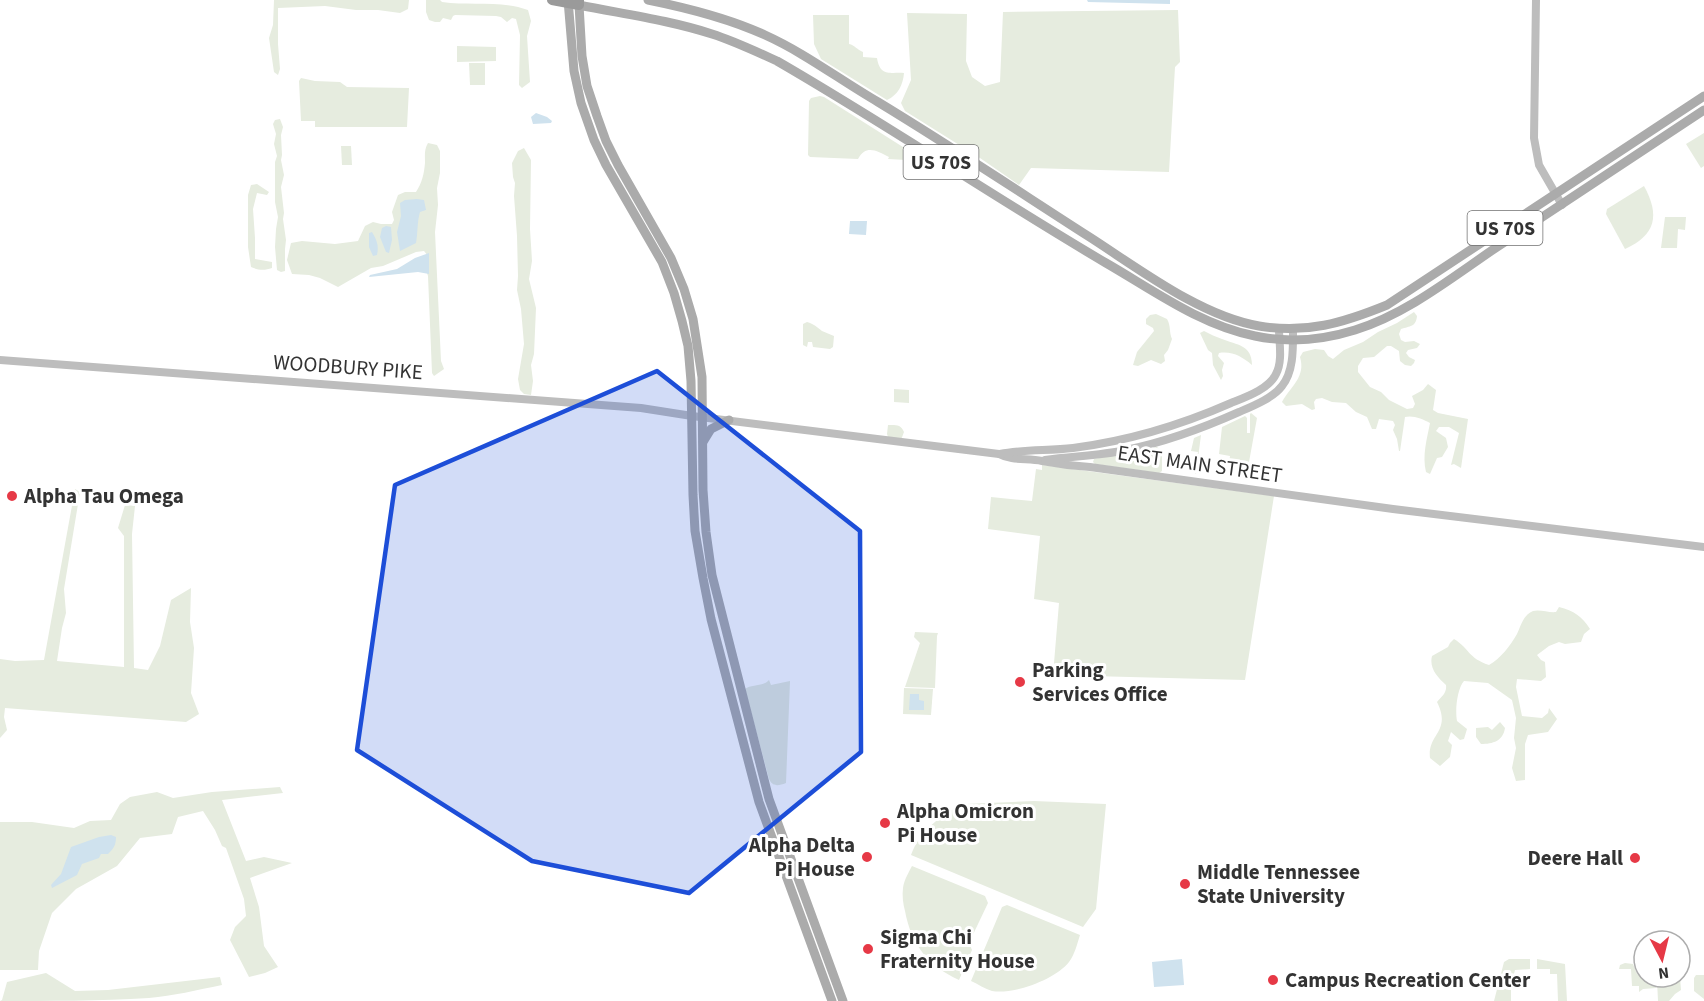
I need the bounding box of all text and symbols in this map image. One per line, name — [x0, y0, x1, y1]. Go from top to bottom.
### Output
road number: US 70S — [904, 145, 978, 179]
road number: US 70S — [1468, 211, 1543, 245]
street label: WOODBURY PIKE — [272, 347, 424, 387]
street label: EAST MAIN STREET — [1116, 438, 1284, 490]
place label: Alpha Tau Omega — [23, 481, 184, 511]
marker: Alpha Tau Omega — [5, 489, 19, 503]
place label: Parking Services Office — [1032, 655, 1168, 709]
marker: Parking Services Office — [1013, 675, 1027, 689]
place label: Alpha Omicron Pi House — [896, 796, 1034, 850]
marker: Alpha Omicron Pi House — [878, 816, 892, 830]
place label: Alpha Delta Pi House — [748, 830, 855, 884]
place label: Deere Hall — [1527, 843, 1623, 873]
marker: Alpha Delta Pi House — [860, 850, 874, 864]
marker: Deere Hall — [1628, 851, 1642, 865]
place label: Middle Tennessee State University — [1197, 857, 1360, 911]
marker: Middle Tennessee State University — [1178, 877, 1192, 891]
place label: Sigma Chi Fraternity House — [880, 922, 1035, 976]
north arrow — [1632, 929, 1692, 989]
marker: Sigma Chi Fraternity House — [861, 942, 875, 956]
text: N — [1657, 961, 1670, 984]
place label: Campus Recreation Center — [1285, 965, 1531, 995]
marker: Campus Recreation Center — [1266, 973, 1280, 987]

